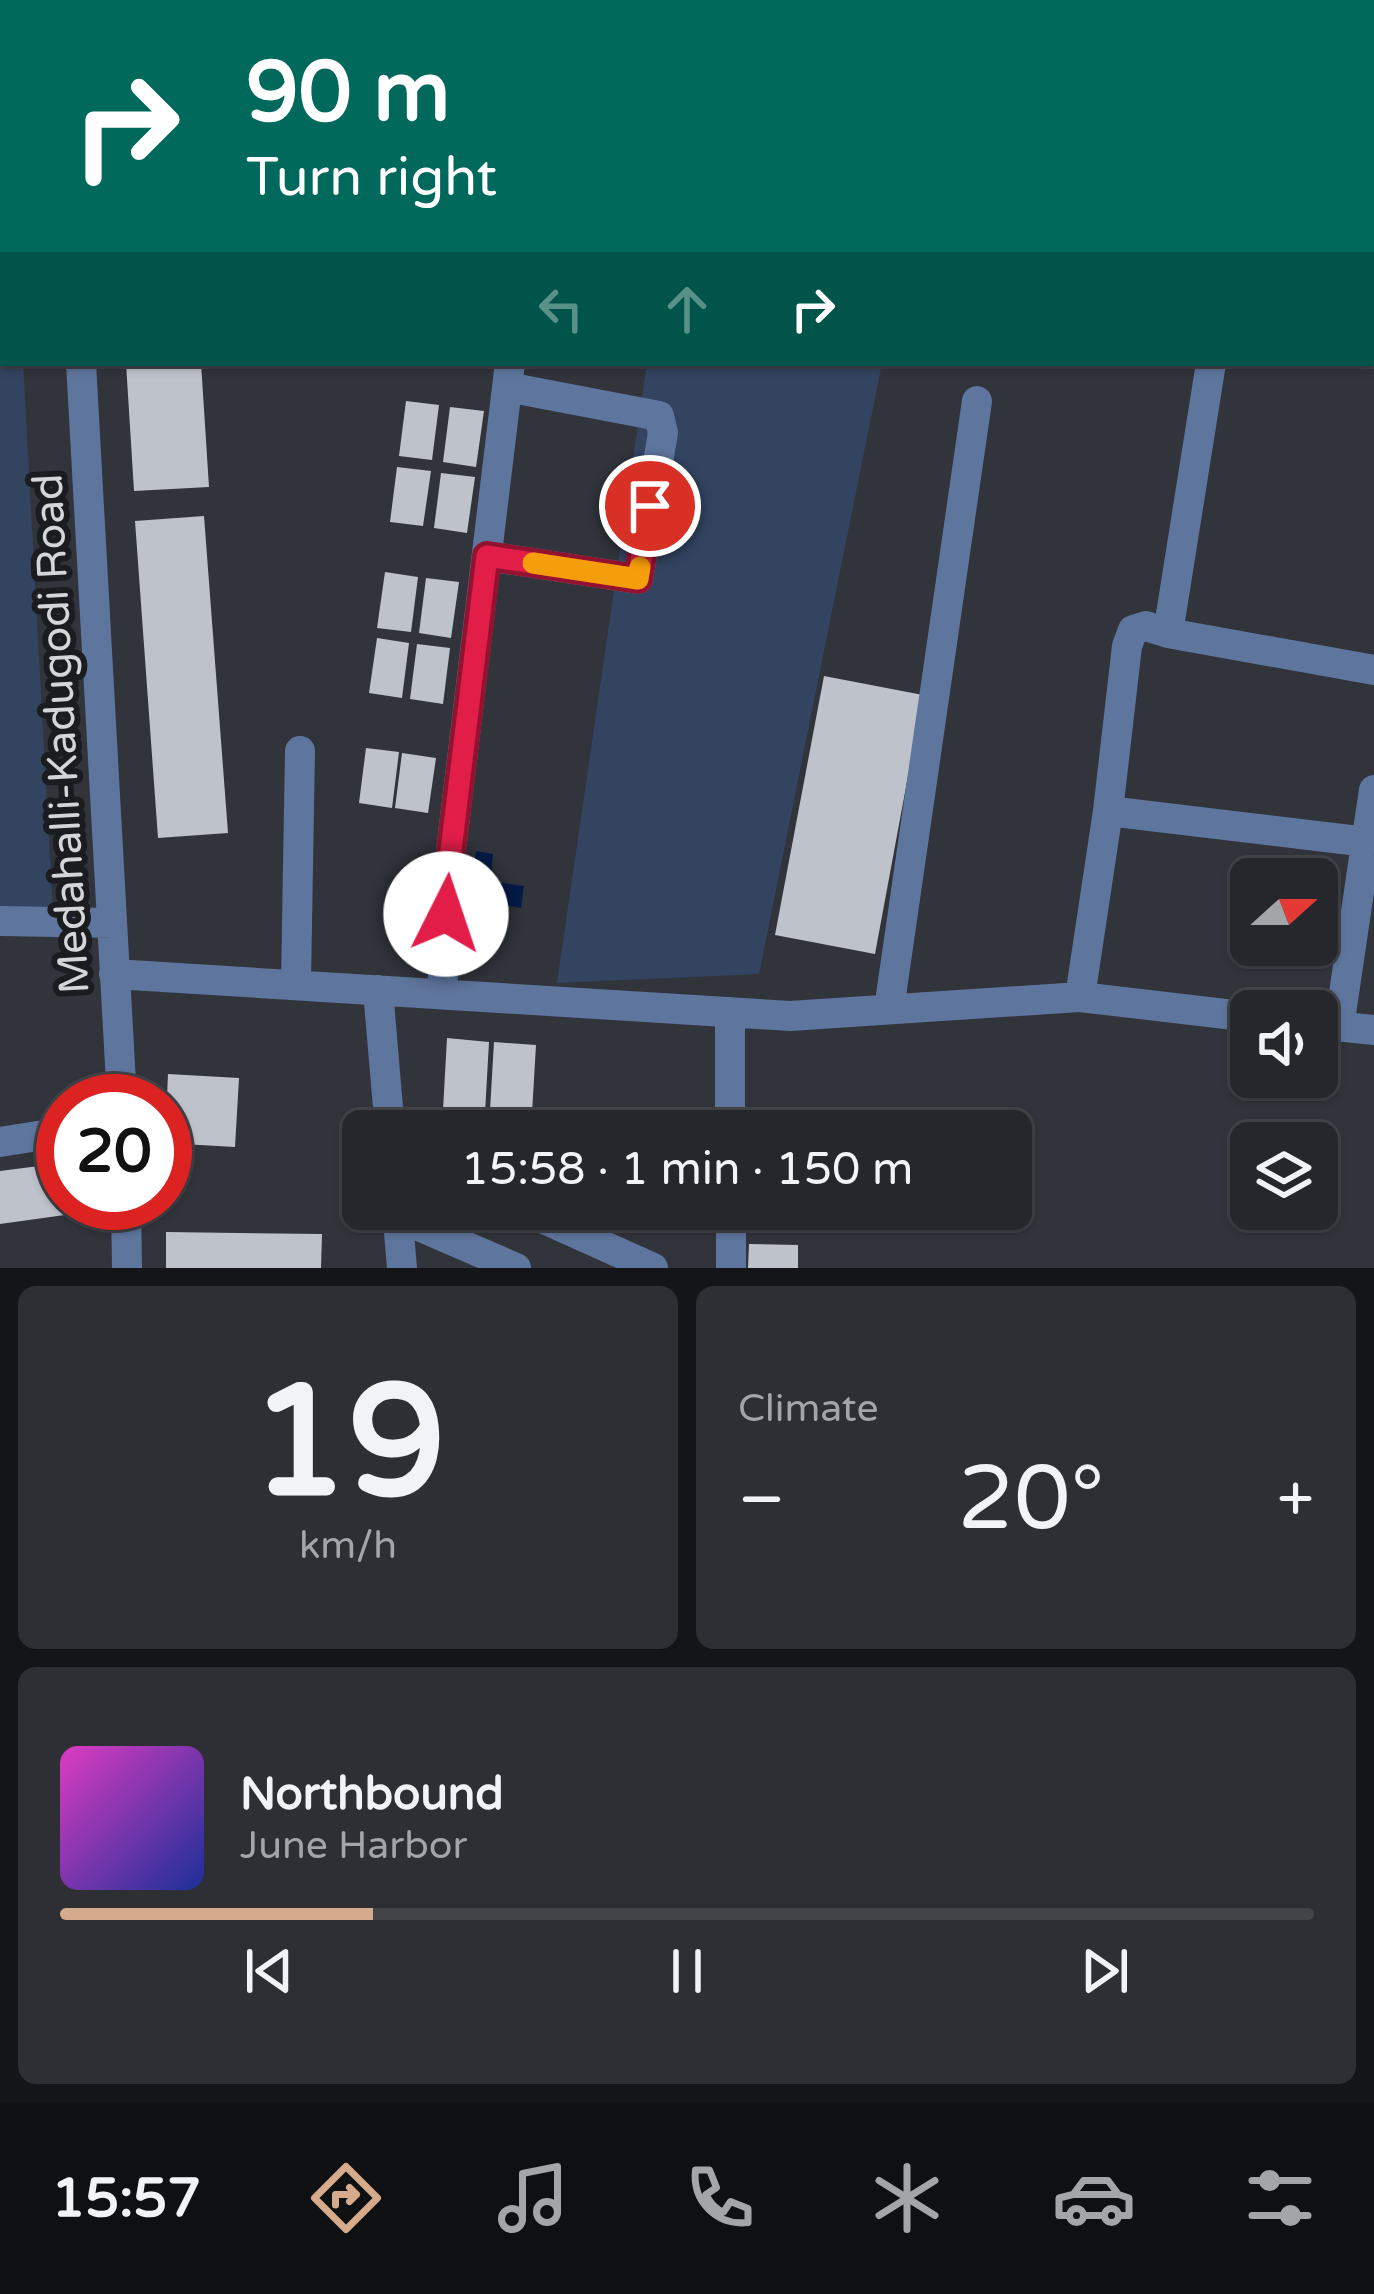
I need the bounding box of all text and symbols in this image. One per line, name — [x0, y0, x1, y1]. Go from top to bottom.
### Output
text: 90 m — [246, 43, 450, 144]
icon: right — [48, 48, 204, 204]
text: Turn right — [246, 145, 497, 210]
icon: left — [528, 276, 594, 342]
icon: ahead — [654, 276, 720, 342]
icon: right — [780, 276, 846, 342]
pin — [599, 455, 701, 557]
street label: Medahalli-Kadugodi Road — [22, 473, 101, 995]
icon: arrive — [617, 473, 683, 539]
position arrow — [383, 851, 509, 977]
north arrow — [1230, 858, 1338, 966]
map controls — [1230, 858, 1338, 1230]
button: sound — [1230, 990, 1338, 1098]
speed limit sign: 20 — [36, 1074, 192, 1230]
button: layers — [1230, 1122, 1338, 1230]
text: 15:58 · 1 min · 150 m — [461, 1143, 913, 1197]
text: 19 — [250, 1350, 446, 1538]
text: Climate — [738, 1385, 878, 1432]
text: 20° — [957, 1445, 1104, 1554]
text: − — [738, 1460, 785, 1540]
text: + — [1277, 1460, 1314, 1540]
text: km/h — [299, 1522, 397, 1569]
text: Northbound — [240, 1768, 504, 1822]
text: June Harbor — [240, 1822, 467, 1869]
icon: previous — [236, 1938, 302, 2004]
icon: pause — [654, 1938, 720, 2004]
icon: next — [1072, 1938, 1138, 2004]
icon: directions — [304, 2156, 388, 2240]
icon: music — [491, 2156, 575, 2240]
icon: phone — [678, 2156, 762, 2240]
icon: climate — [865, 2156, 949, 2240]
icon: car — [1052, 2156, 1136, 2240]
icon: filters — [1238, 2156, 1322, 2240]
text: 15:57 — [51, 2166, 201, 2231]

